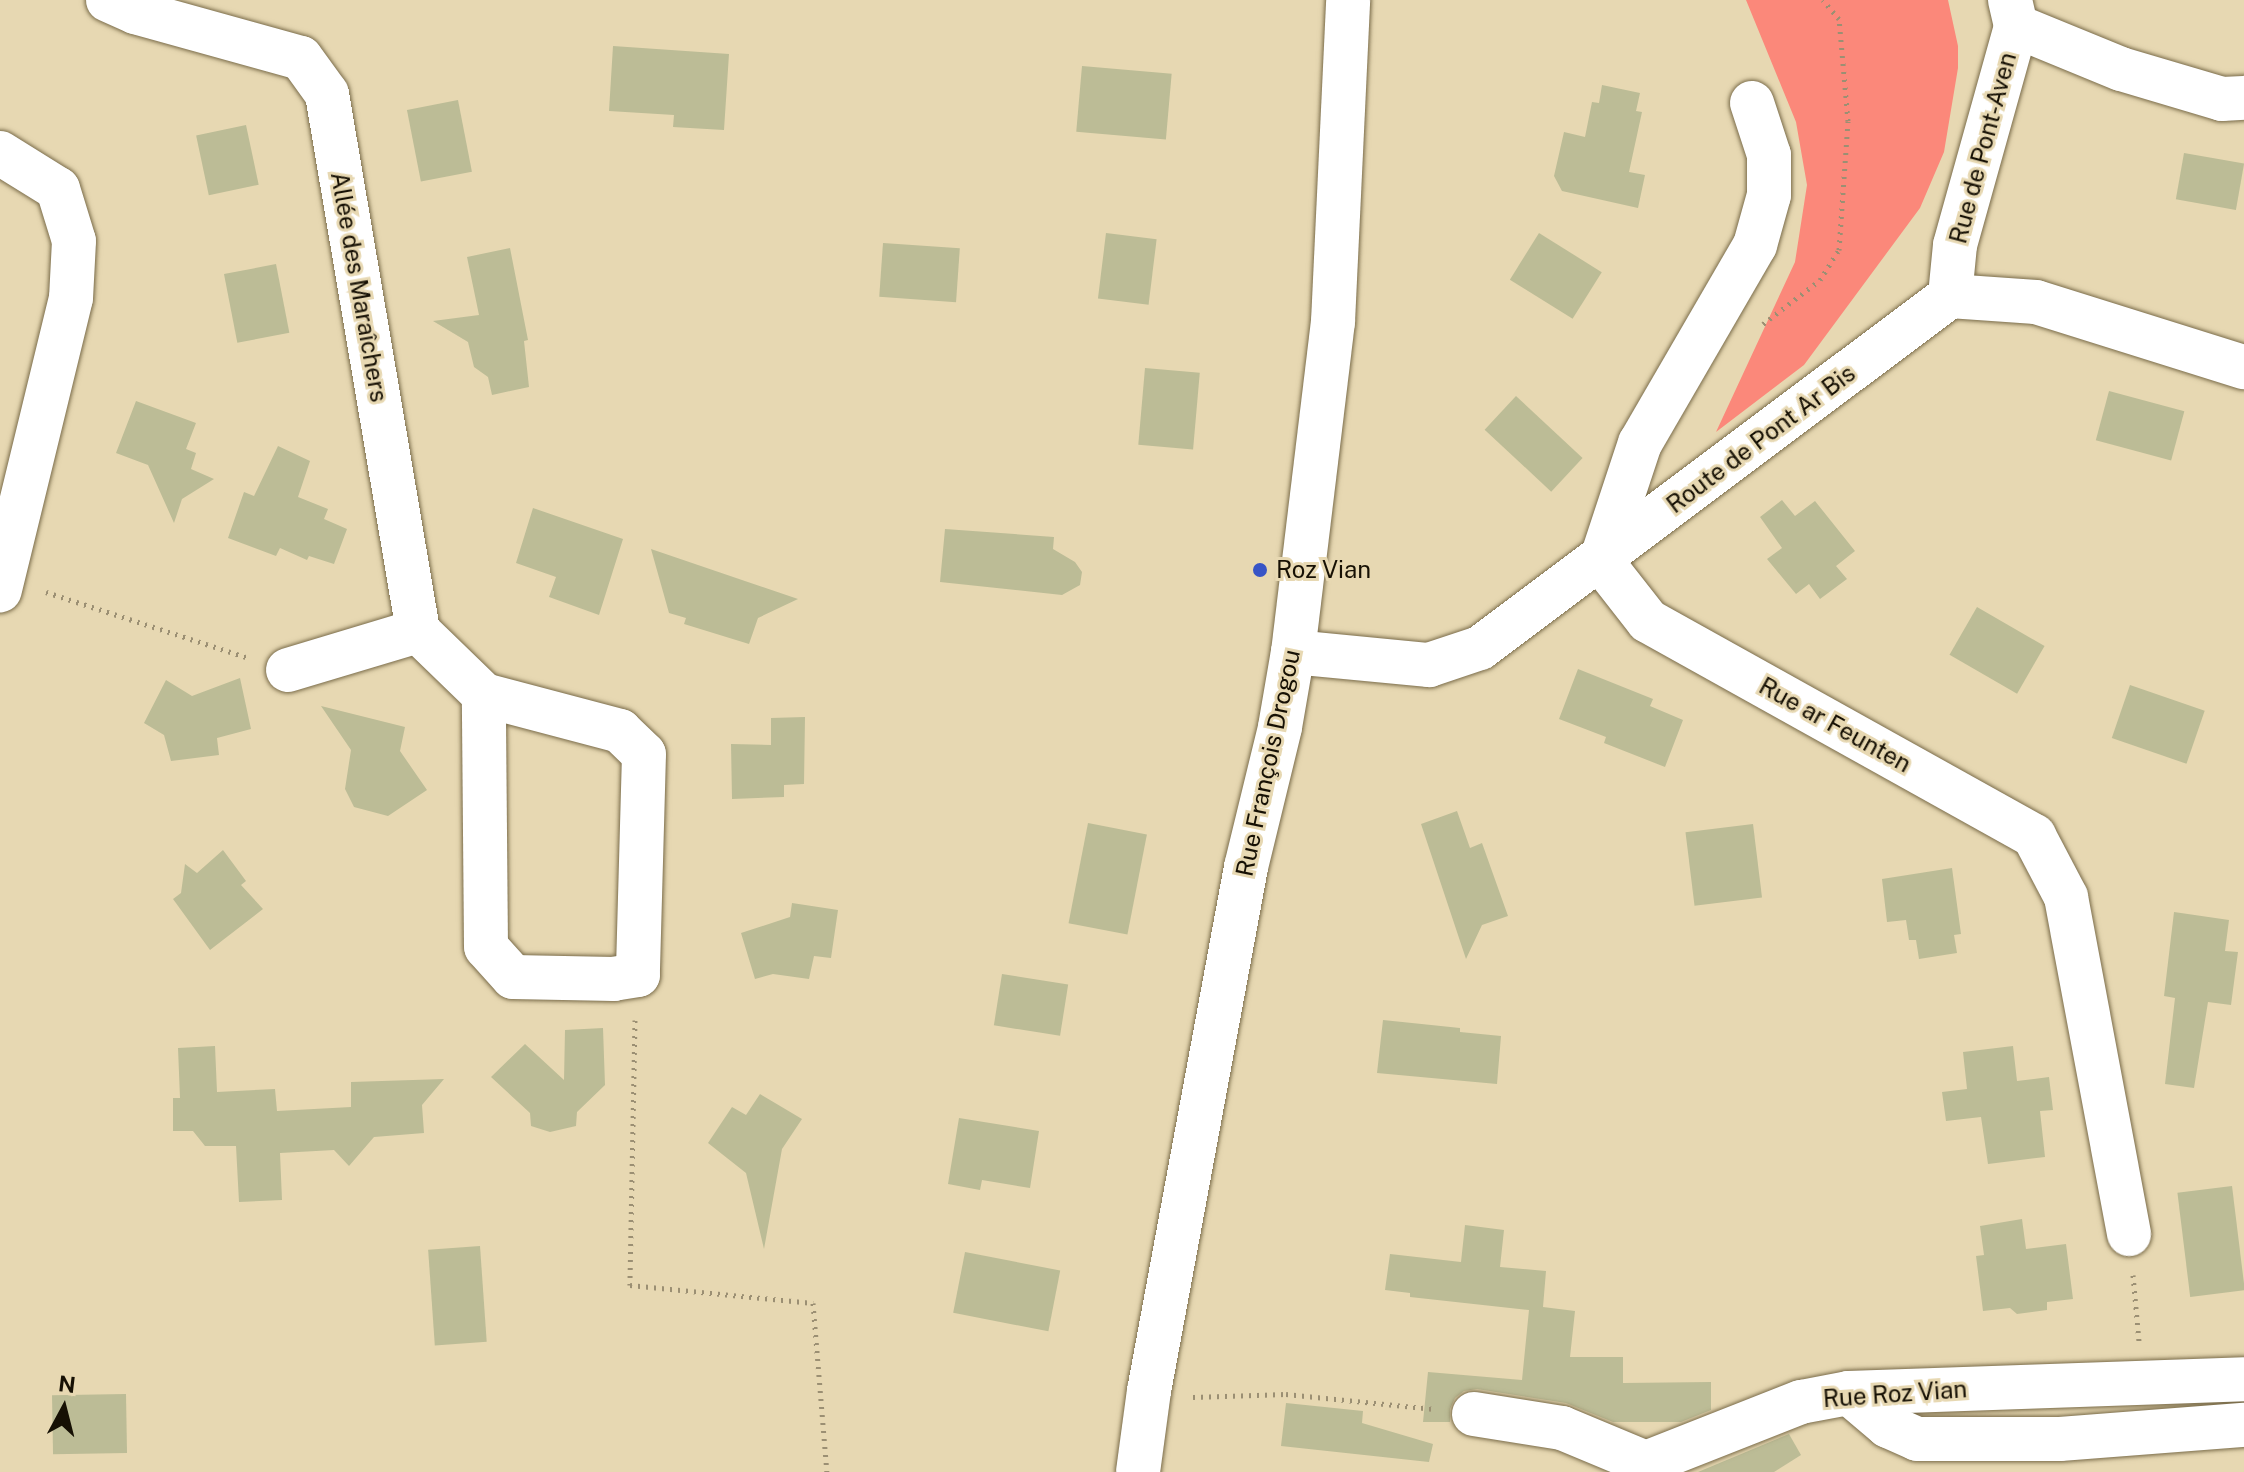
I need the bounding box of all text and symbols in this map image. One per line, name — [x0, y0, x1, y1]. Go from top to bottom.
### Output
street label: Rue de Pont-Aven — [1944, 49, 2022, 247]
street label: Allée des Maraîchers — [325, 169, 393, 405]
street label: Route de Pont Ar Bis — [1661, 359, 1861, 519]
place label: Roz Vian — [1276, 556, 1372, 584]
marker: Roz Vian — [1251, 561, 1269, 579]
street label: Rue François Drogou — [1230, 647, 1306, 879]
street label: Rue ar Feunten — [1754, 671, 1916, 779]
north arrow — [24, 1368, 104, 1448]
text: N — [57, 1370, 77, 1398]
street label: Rue Roz Vian — [1822, 1375, 1968, 1413]

